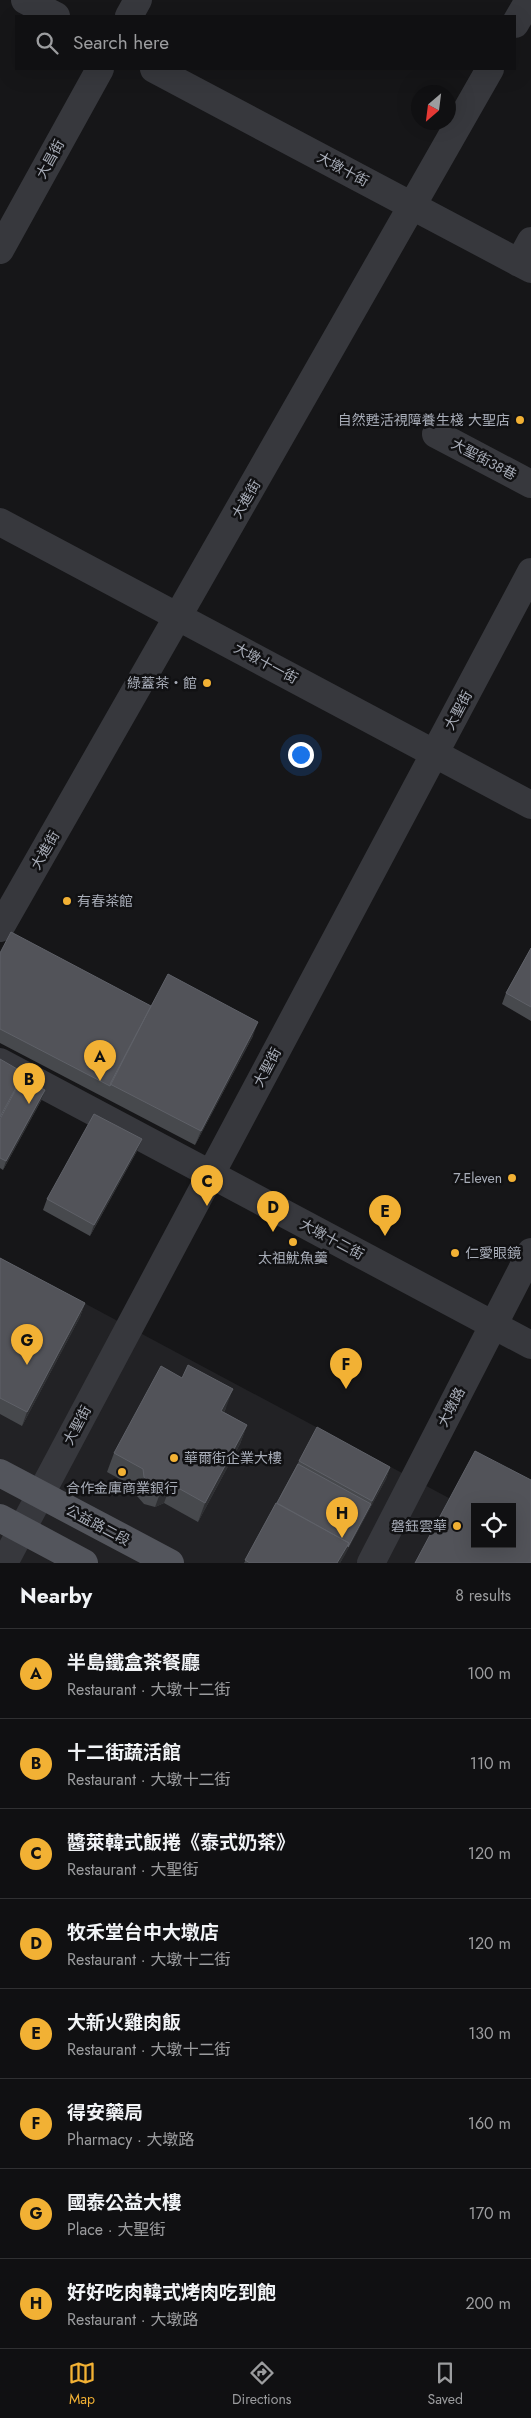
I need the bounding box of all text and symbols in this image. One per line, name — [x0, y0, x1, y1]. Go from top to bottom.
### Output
search box — [15, 15, 516, 70]
icon: search — [33, 29, 61, 57]
text: Search here — [73, 29, 169, 56]
north arrow — [411, 85, 456, 130]
street label: 大昌街 — [31, 136, 69, 182]
street label: 大墩十街 — [314, 147, 372, 191]
place label: 自然甦活視障養生棧 大聖店 — [338, 410, 510, 430]
marker: 自然甦活視障養生棧 大聖店 — [514, 414, 526, 426]
street label: 大聖街38巷 — [448, 433, 520, 485]
street label: 大進街 — [227, 476, 265, 522]
street label: 大墩十一街 — [230, 638, 302, 688]
place label: 綠蓋茶‧館 — [127, 673, 197, 693]
marker: 綠蓋茶‧館 — [201, 677, 213, 689]
street label: 大聖街 — [439, 687, 477, 733]
your location — [288, 742, 314, 768]
street label: 大進街 — [26, 827, 64, 873]
place label: 有春茶館 — [77, 891, 133, 911]
marker: 有春茶館 — [61, 895, 73, 907]
pin: A — [84, 1040, 116, 1081]
street label: 大聖街 — [248, 1044, 286, 1090]
pin: B — [13, 1063, 45, 1104]
pin: C — [191, 1165, 223, 1206]
place label: 7-Eleven — [453, 1168, 502, 1188]
marker: 7-Eleven — [506, 1172, 518, 1184]
pin: D — [257, 1191, 289, 1232]
pin: E — [369, 1195, 401, 1236]
street label: 大墩十二街 — [296, 1214, 368, 1264]
marker: 太祖魷魚羹 — [287, 1236, 299, 1248]
place label: 仁愛眼鏡 — [465, 1243, 521, 1263]
marker: 仁愛眼鏡 — [449, 1247, 461, 1259]
place label: 太祖魷魚羹 — [258, 1248, 328, 1268]
pin: G — [11, 1324, 43, 1365]
pin: F — [330, 1348, 362, 1389]
street label: 大墩路 — [433, 1384, 469, 1430]
street label: 大聖街 — [58, 1402, 96, 1448]
place label: 華爾街企業大樓 — [184, 1448, 282, 1468]
marker: 華爾街企業大樓 — [168, 1452, 180, 1464]
marker: 合作金庫商業銀行 — [116, 1466, 128, 1478]
place label: 合作金庫商業銀行 — [66, 1478, 178, 1498]
pin: H — [326, 1497, 358, 1538]
street label: 公益路二段 — [62, 1500, 134, 1550]
map controls — [471, 1503, 516, 1548]
button: locate — [471, 1503, 516, 1548]
place label: 磐鈺雲華 — [391, 1516, 447, 1536]
marker: 磐鈺雲華 — [451, 1520, 463, 1532]
text: Nearby — [20, 1581, 92, 1611]
text: 8 results — [455, 1584, 511, 1607]
text: 半島鐵盒茶餐廳 — [67, 1649, 200, 1676]
text: A — [30, 1662, 42, 1685]
text: 100 m — [467, 1662, 511, 1685]
text: Restaurant · 大墩十二街 — [67, 1678, 230, 1701]
text: 十二街蔬活館 — [67, 1739, 181, 1766]
text: B — [31, 1752, 41, 1775]
text: 110 m — [470, 1752, 511, 1775]
text: Restaurant · 大墩十二街 — [67, 1768, 230, 1791]
text: 醬萊韓式飯捲《泰式奶茶》 — [67, 1829, 295, 1856]
text: C — [30, 1842, 42, 1865]
text: 120 m — [468, 1842, 511, 1865]
text: Restaurant · 大聖街 — [67, 1858, 198, 1881]
text: 牧禾堂台中大墩店 — [67, 1919, 219, 1946]
text: D — [30, 1932, 42, 1955]
text: 120 m — [468, 1932, 511, 1955]
text: Restaurant · 大墩十二街 — [67, 1948, 230, 1971]
text: 大新火雞肉飯 — [67, 2009, 181, 2036]
text: E — [31, 2022, 41, 2045]
text: 130 m — [468, 2022, 511, 2045]
text: Restaurant · 大墩十二街 — [67, 2038, 230, 2061]
text: 得安藥局 — [67, 2099, 143, 2126]
text: F — [32, 2112, 40, 2135]
text: 160 m — [468, 2112, 511, 2135]
text: Pharmacy · 大墩路 — [67, 2128, 195, 2151]
text: 國泰公益大樓 — [67, 2189, 181, 2216]
text: G — [29, 2202, 43, 2225]
text: 170 m — [469, 2202, 511, 2225]
text: Place · 大聖街 — [67, 2218, 165, 2241]
text: 好好吃肉韓式烤肉吃到飽 — [67, 2279, 276, 2306]
text: H — [30, 2292, 42, 2315]
text: 200 m — [465, 2292, 511, 2315]
text: Restaurant · 大墩路 — [67, 2308, 198, 2331]
tab: Map — [68, 2359, 96, 2409]
tab: Directions — [232, 2359, 291, 2409]
tab: Saved — [427, 2359, 463, 2409]

